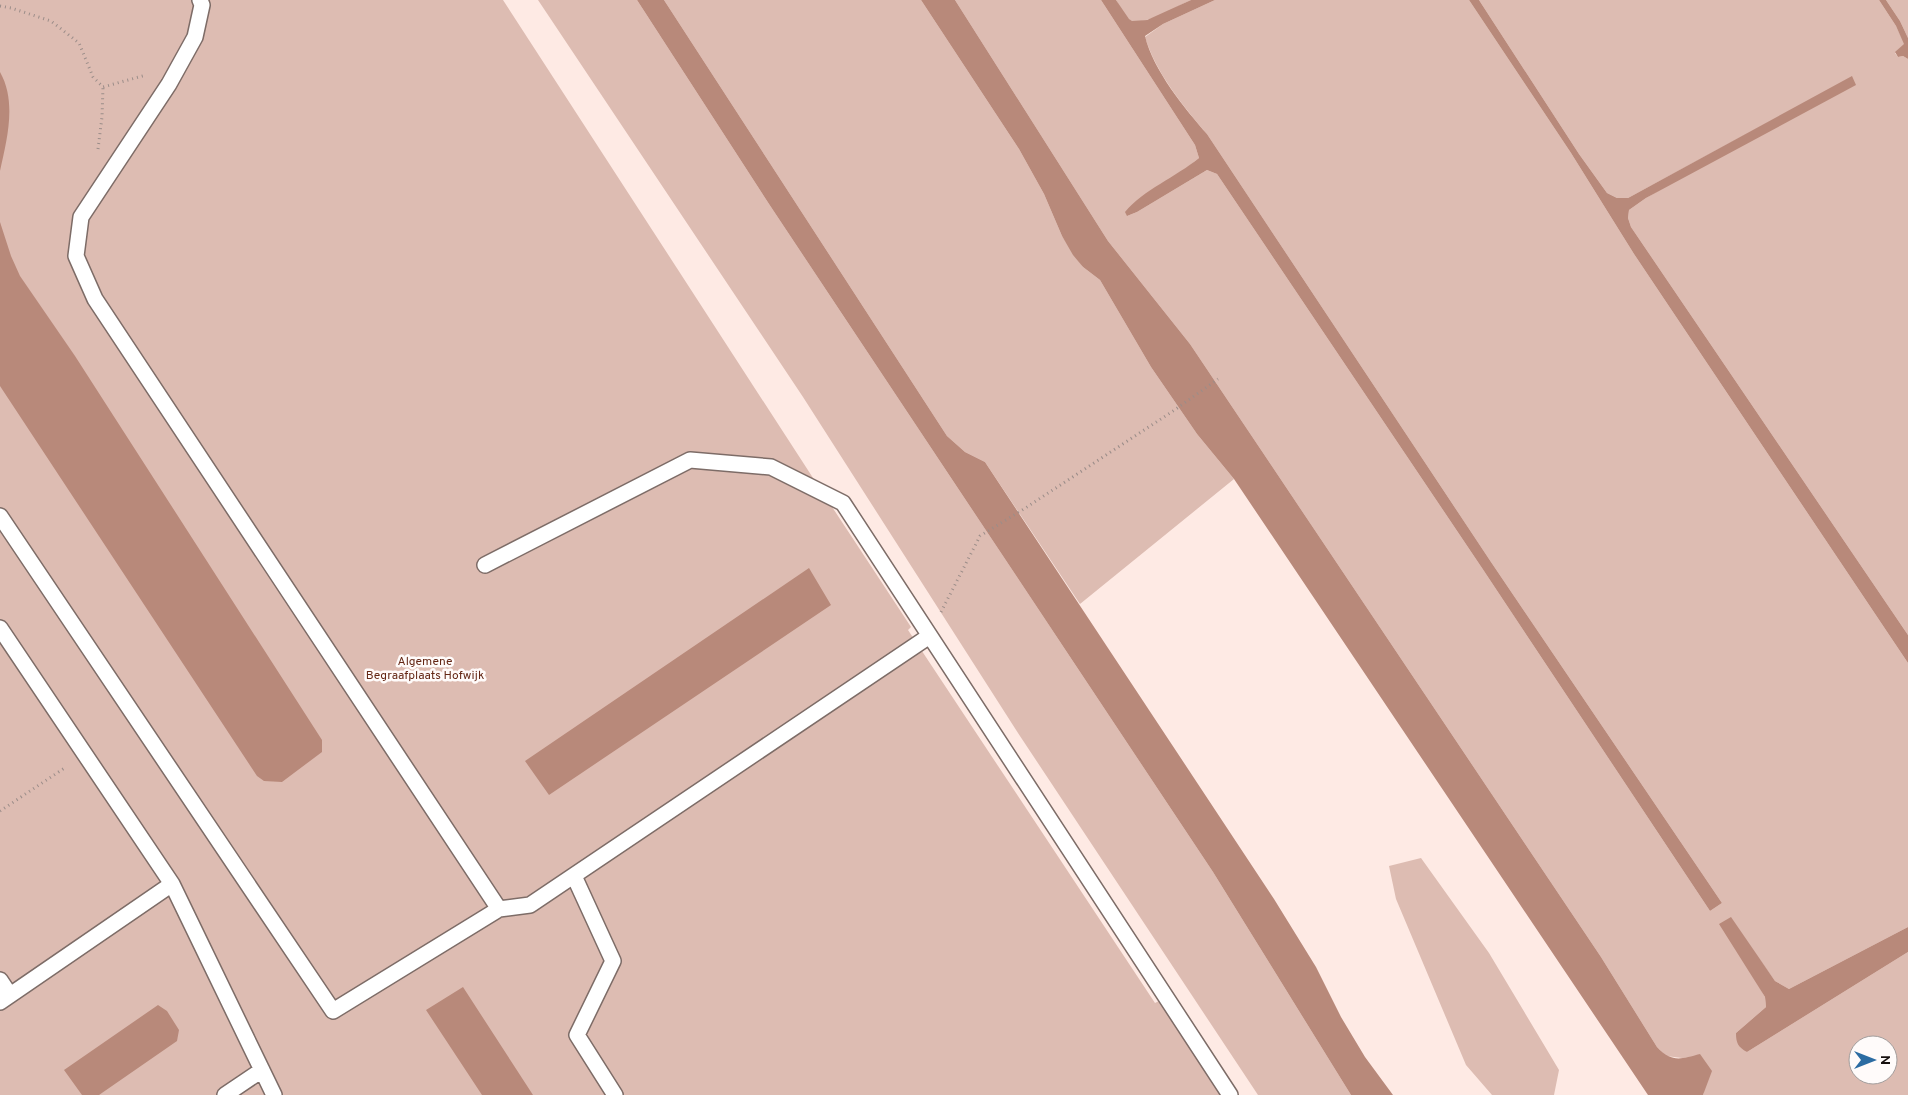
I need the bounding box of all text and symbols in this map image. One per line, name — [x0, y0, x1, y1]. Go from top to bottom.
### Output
park label: Algemene Begraafplaats Hofwijk — [366, 654, 484, 684]
north arrow — [1848, 1035, 1898, 1085]
text: N — [1876, 1055, 1893, 1065]

